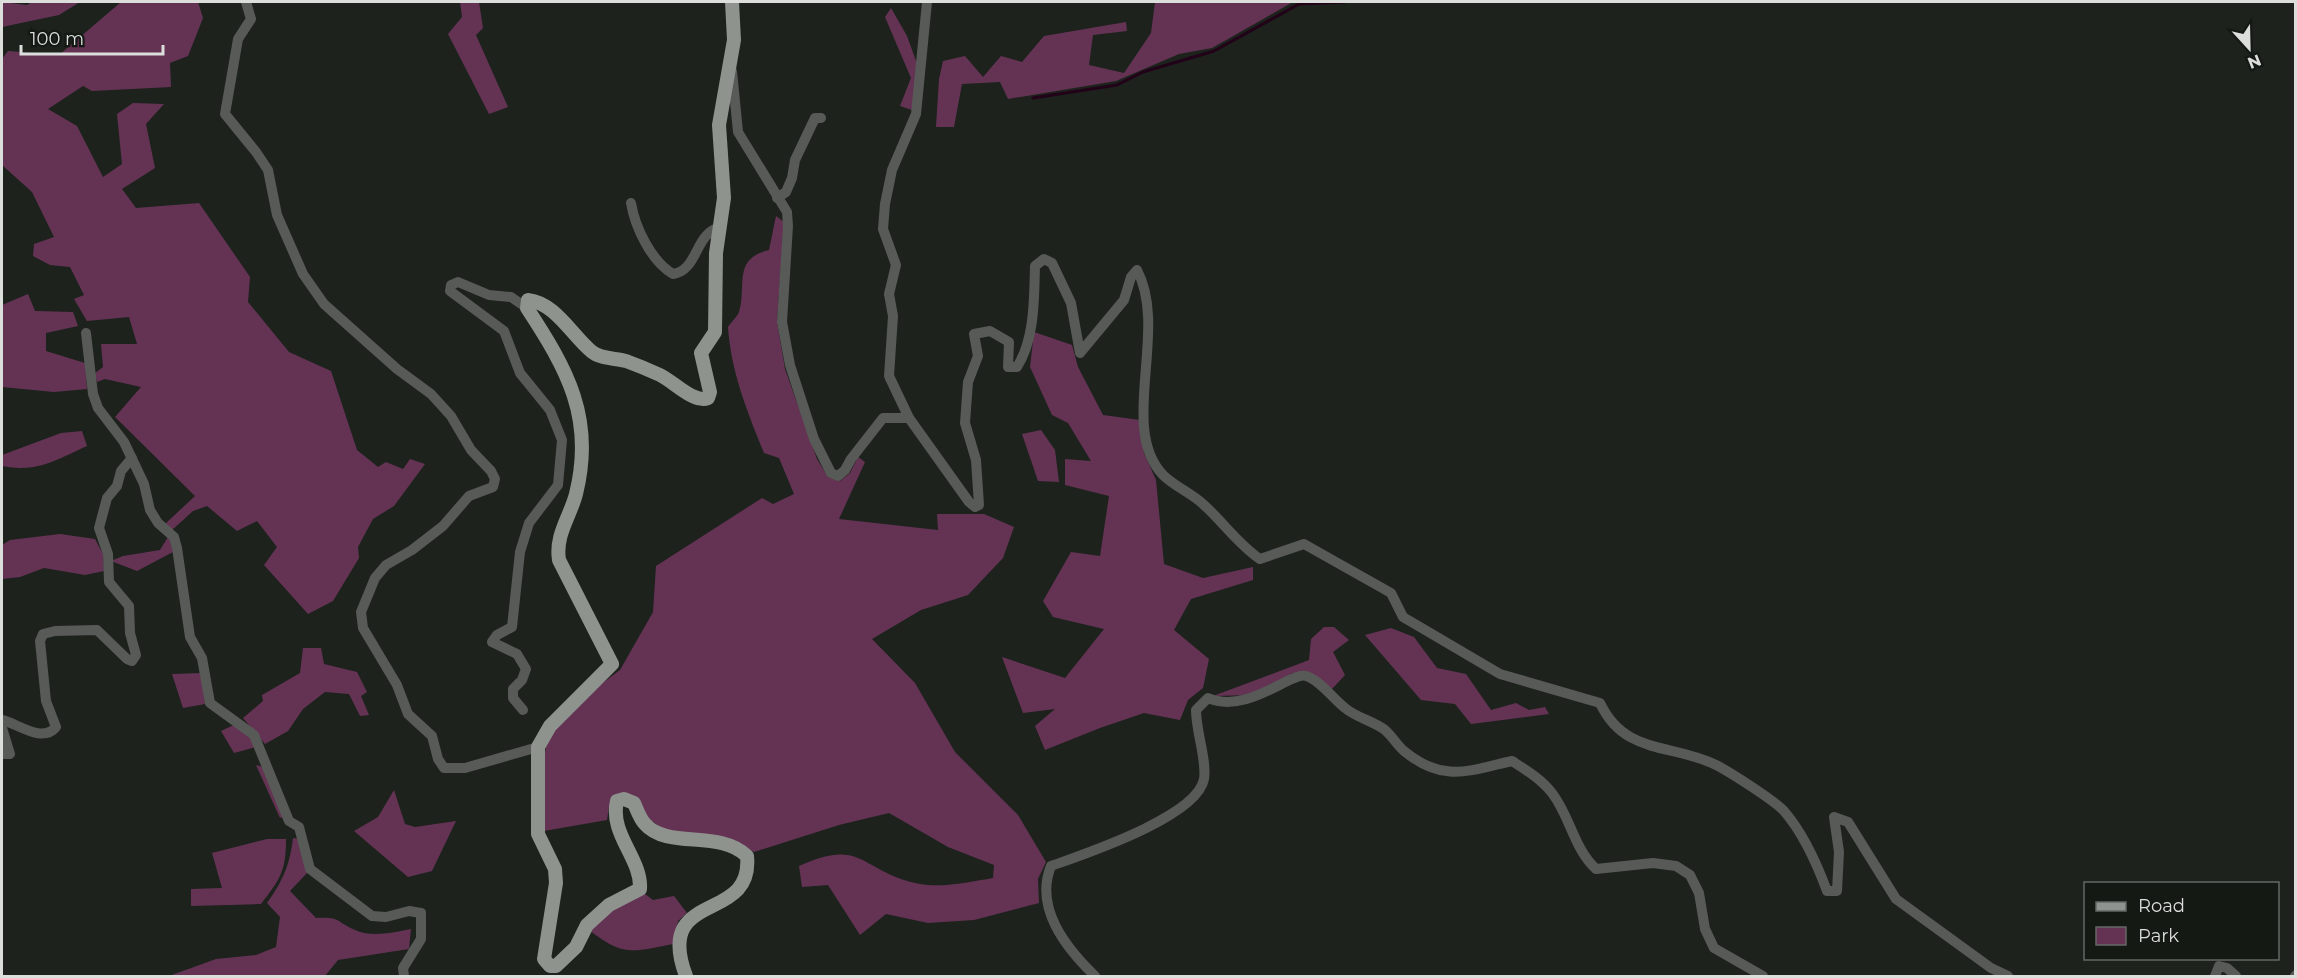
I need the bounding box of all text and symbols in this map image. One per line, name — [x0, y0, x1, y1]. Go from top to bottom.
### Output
scale bar — [21, 18, 164, 56]
north arrow — [2219, 18, 2279, 78]
text: 100 m — [30, 28, 84, 50]
text: N — [2245, 50, 2264, 73]
legend — [2084, 882, 2279, 960]
text: Road — [2138, 895, 2185, 917]
text: Park — [2138, 925, 2179, 947]

